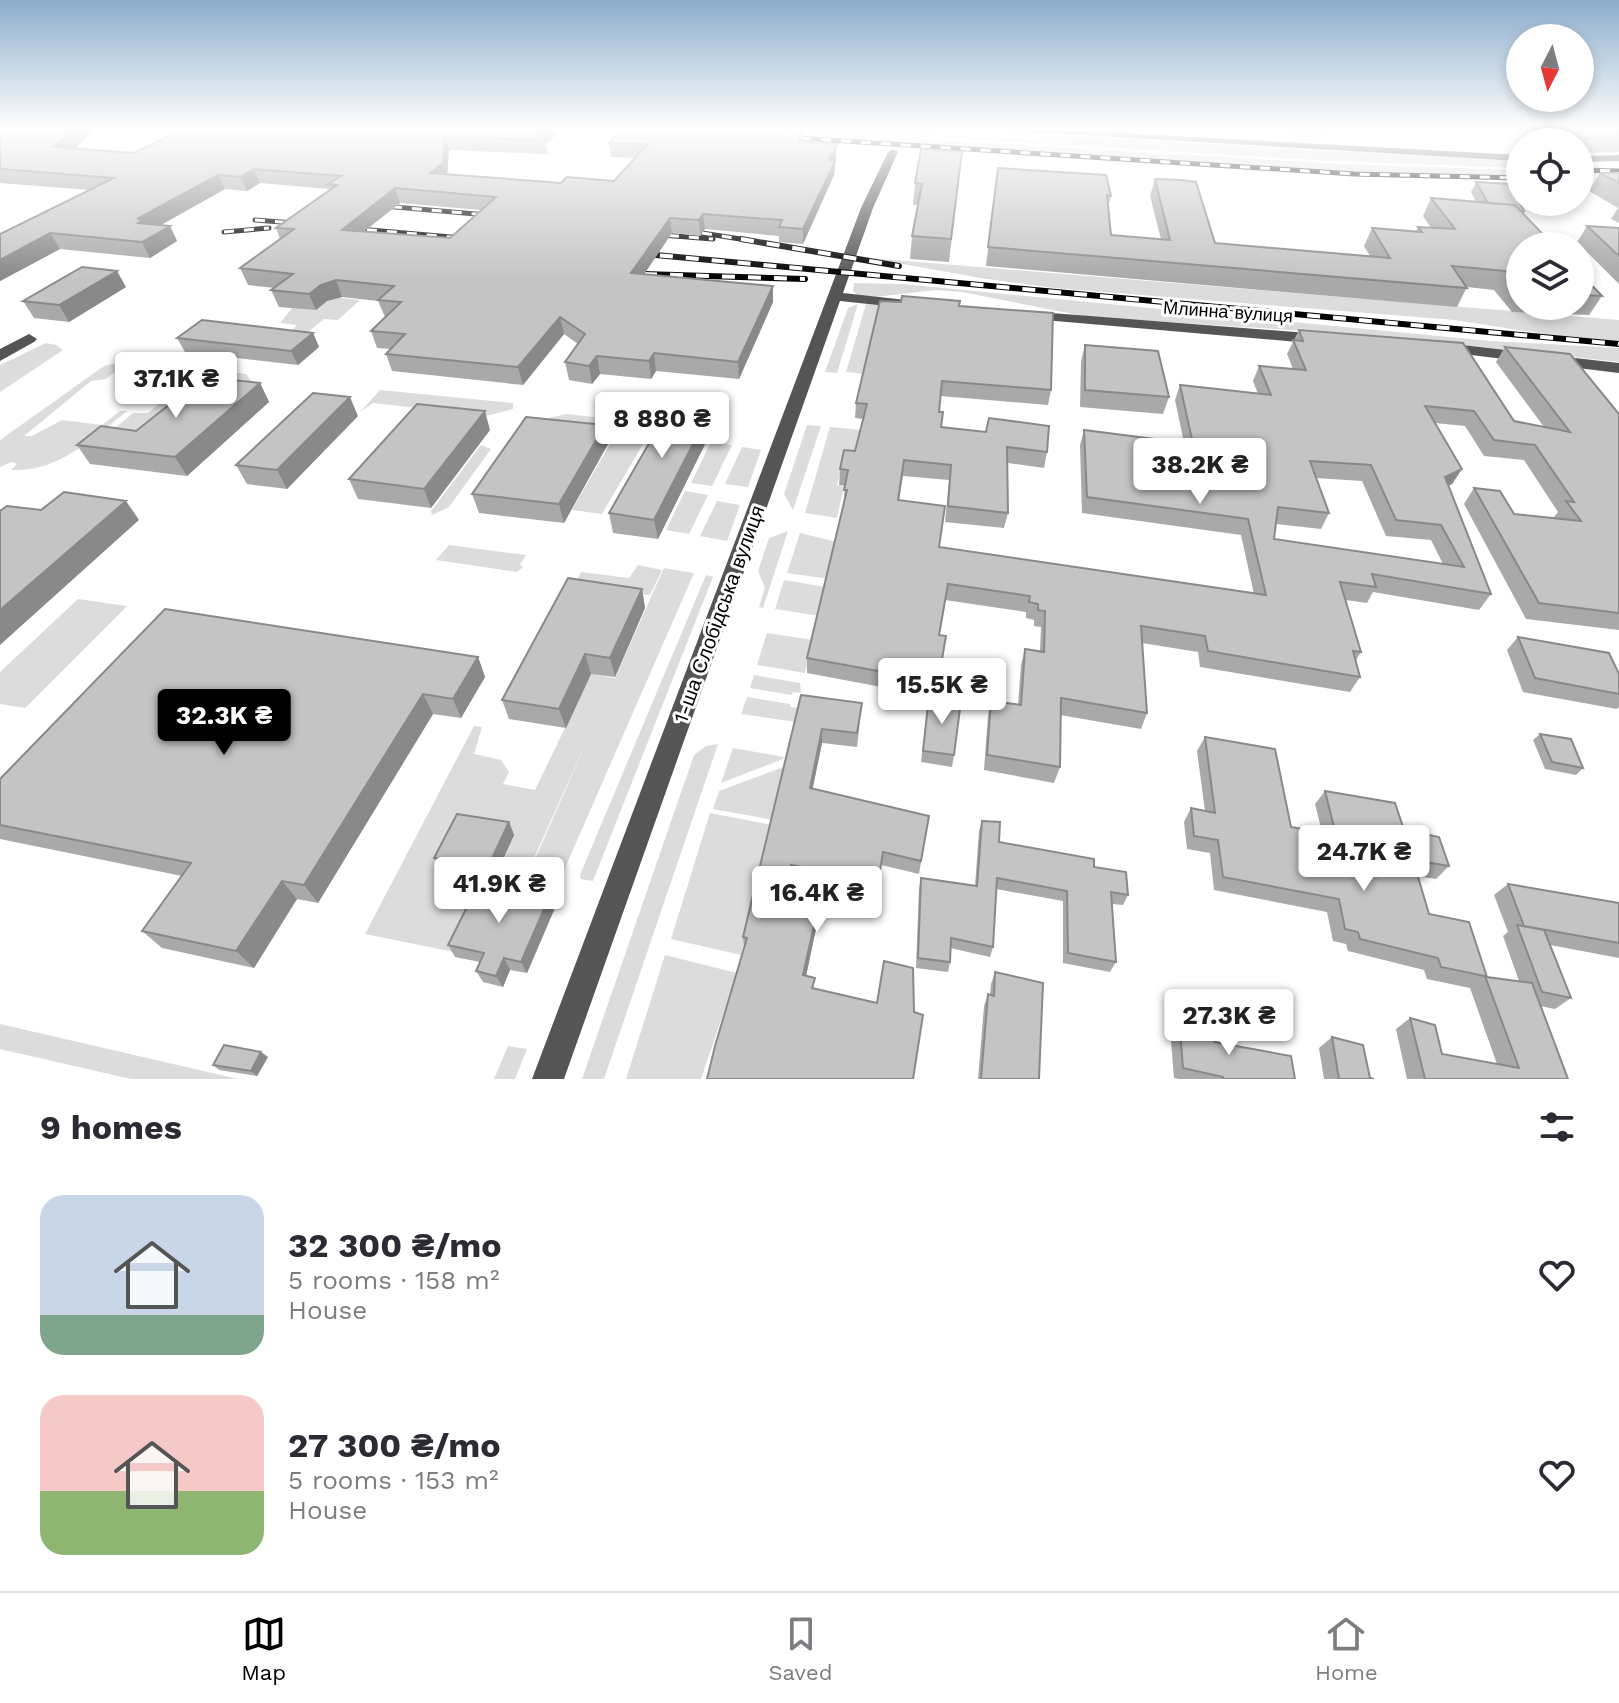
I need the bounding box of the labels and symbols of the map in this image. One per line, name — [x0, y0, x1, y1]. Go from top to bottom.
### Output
north arrow — [1506, 24, 1594, 112]
street label: Млинна вулиця — [1162, 296, 1294, 327]
pin: 37.1K ₴ — [102, 352, 250, 420]
pin: 8 880 ₴ — [588, 392, 736, 460]
pin: 38.2K ₴ — [1126, 438, 1274, 506]
street label: 1-ша Слобідська вулиця — [668, 502, 770, 726]
pin: 15.5K ₴ — [868, 658, 1016, 726]
pin: 32.3K ₴ — [150, 689, 298, 757]
pin: 24.7K ₴ — [1290, 825, 1438, 893]
pin: 41.9K ₴ — [425, 857, 573, 925]
pin: 16.4K ₴ — [743, 866, 891, 934]
pin: 27.3K ₴ — [1155, 989, 1303, 1057]

